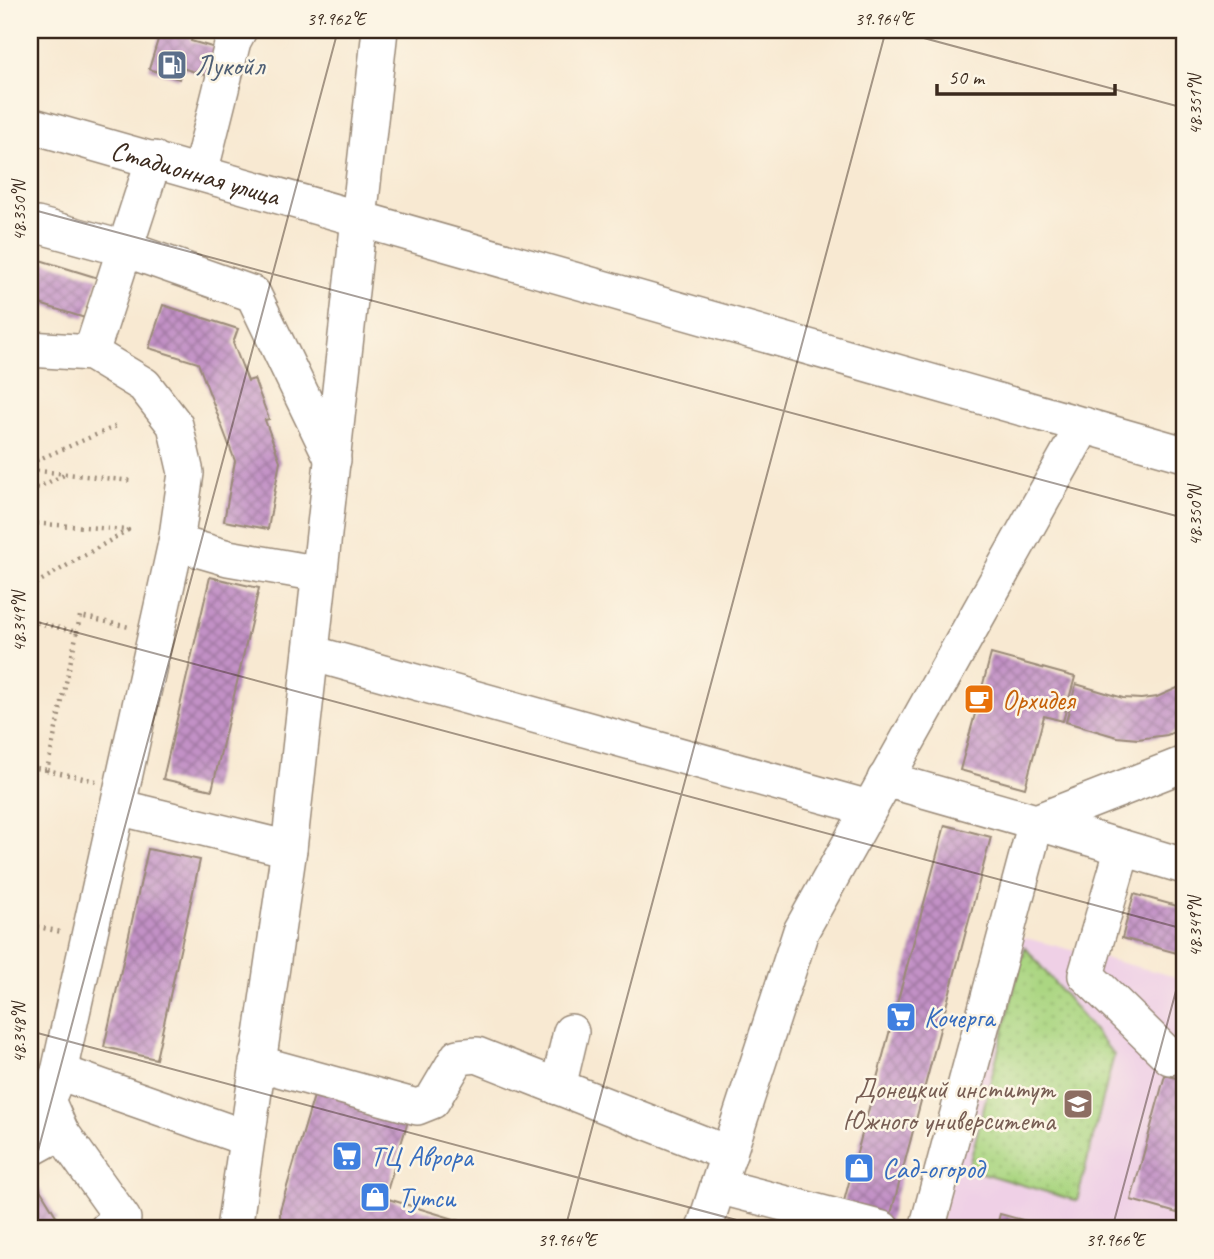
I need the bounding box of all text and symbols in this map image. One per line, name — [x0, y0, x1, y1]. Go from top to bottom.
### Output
text: 39.962°E — [307, 8, 368, 30]
text: 39.964°E — [855, 8, 916, 30]
fuel station icon: Лукойл — [155, 48, 189, 82]
place label: Лукойл — [195, 48, 266, 83]
scale bar — [937, 52, 1116, 96]
text: 50 m — [948, 64, 986, 90]
text: 48.351°N — [1184, 72, 1206, 135]
street label: Стадионная улица — [107, 132, 285, 214]
text: 48.350°N — [8, 178, 30, 241]
text: 48.350°N — [1184, 483, 1206, 546]
text: 48.349°N — [8, 589, 30, 652]
cafe icon: Орхидея — [962, 682, 996, 716]
place label: Орхидея — [1002, 682, 1077, 717]
text: 48.349°N — [1184, 894, 1206, 957]
text: 48.348°N — [8, 1000, 30, 1063]
supermarket icon: Кочерга — [884, 1000, 918, 1034]
place label: Кочерга — [924, 1000, 997, 1035]
place label: Донецкий институт Южного университета — [843, 1071, 1057, 1138]
school or university icon: Донецкий институт Южного университета — [1061, 1087, 1095, 1121]
supermarket icon: ТЦ Аврора — [330, 1139, 364, 1173]
place label: ТЦ Аврора — [370, 1139, 475, 1174]
shop icon: Сад-огород — [842, 1151, 876, 1185]
place label: Сад-огород — [882, 1151, 987, 1186]
shop icon: Тутси — [358, 1180, 392, 1214]
place label: Тутси — [398, 1180, 457, 1215]
text: 39.964°E — [538, 1229, 599, 1251]
text: 39.966°E — [1086, 1229, 1147, 1251]

